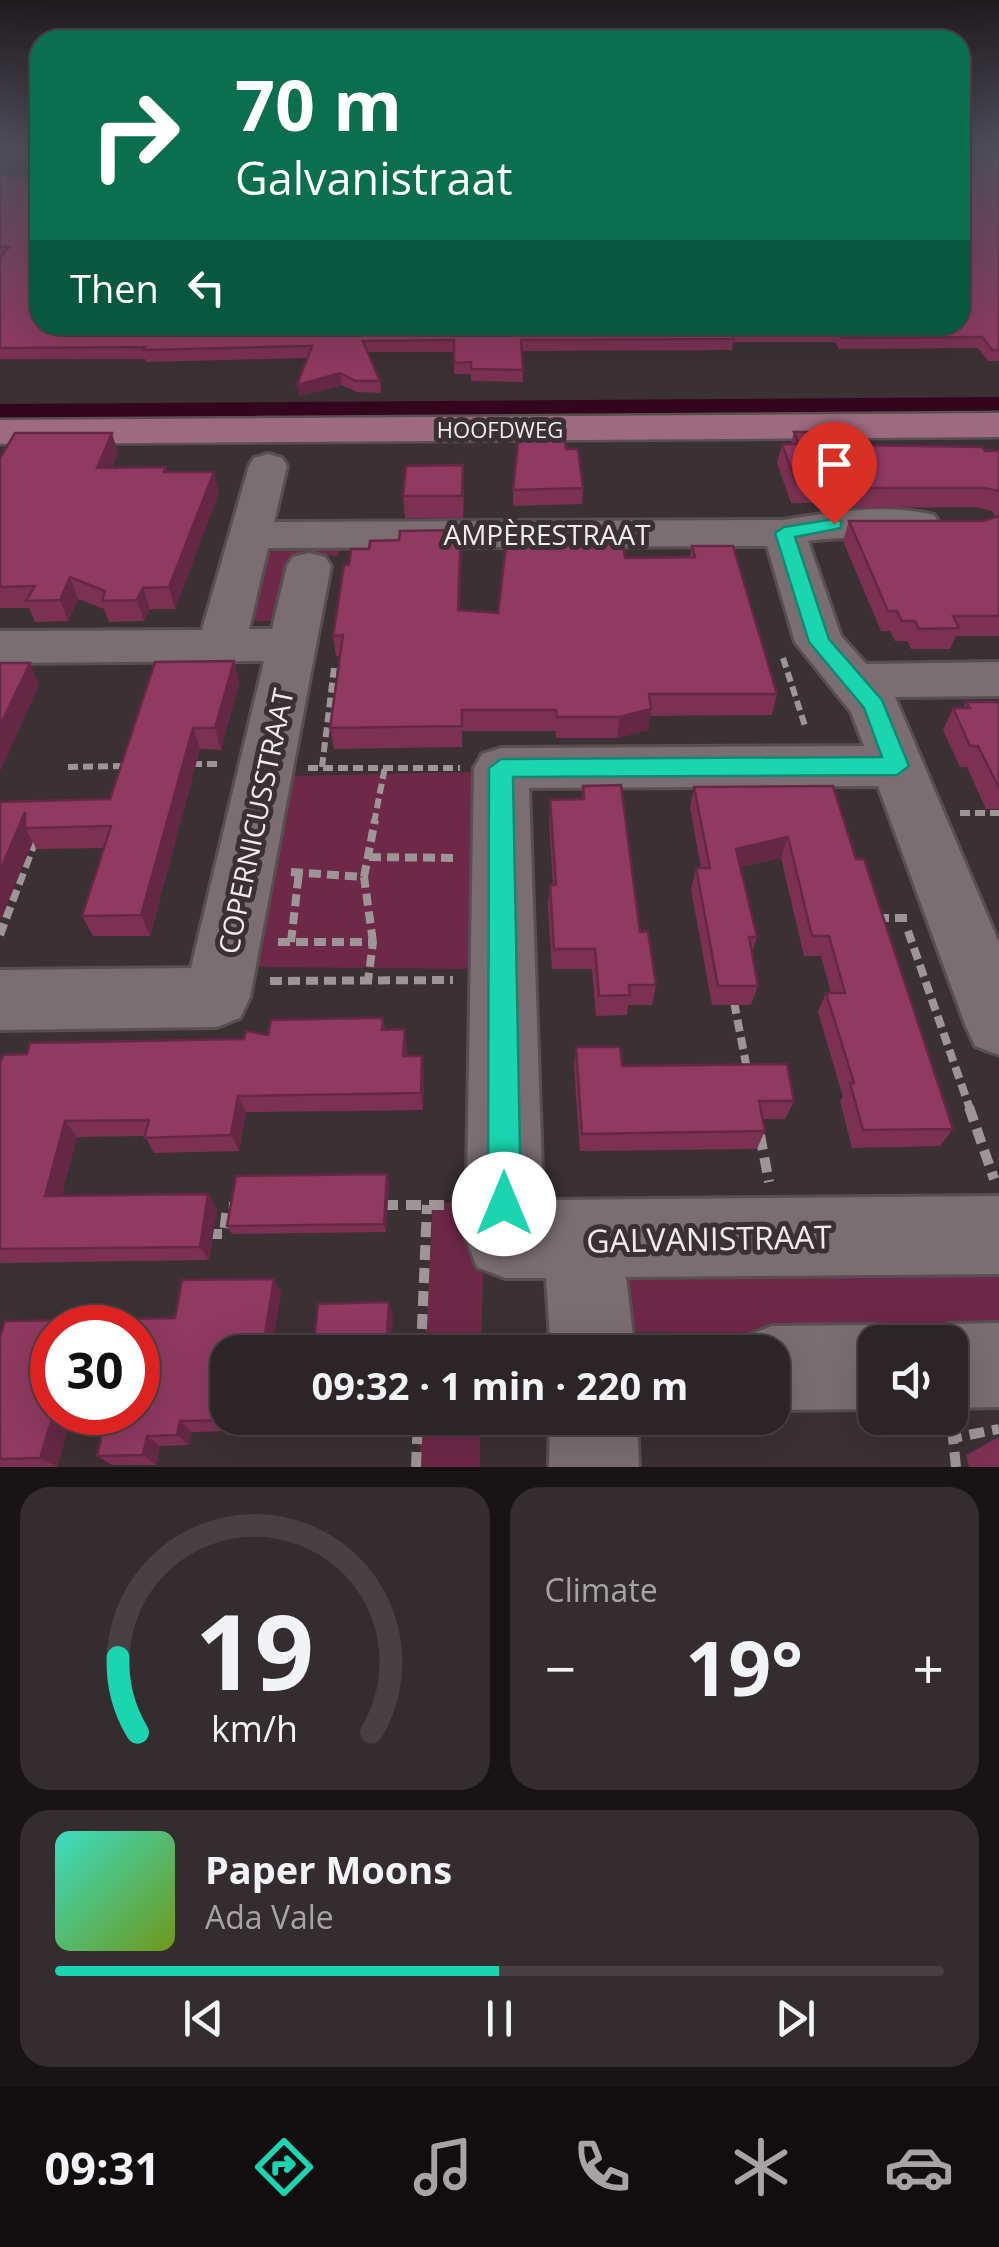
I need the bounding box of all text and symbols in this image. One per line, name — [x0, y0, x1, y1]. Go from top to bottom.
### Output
text: 70 m — [235, 56, 402, 152]
icon: right — [70, 70, 200, 200]
text: Galvanistraat — [235, 147, 512, 208]
icon: left — [179, 260, 234, 315]
text: Then — [70, 262, 159, 314]
street label: HOOFDWEG — [437, 414, 563, 444]
pin — [792, 422, 877, 525]
icon: arrive — [807, 437, 862, 492]
street label: AMPÈRESTRAAT — [443, 515, 651, 553]
street label: COPERNICUSSTRAAT — [208, 684, 302, 957]
position arrow — [452, 1152, 556, 1256]
street label: GALVANISTRAAT — [586, 1214, 833, 1262]
speed limit sign: 30 — [30, 1305, 160, 1435]
map controls — [858, 1325, 968, 1435]
button: sound — [858, 1325, 968, 1435]
text: 09:32 · 1 min · 220 m — [312, 1359, 688, 1411]
text: Climate — [545, 1568, 658, 1611]
text: 19 — [195, 1579, 314, 1720]
text: 19° — [685, 1616, 803, 1718]
text: − — [545, 1630, 576, 1705]
text: + — [913, 1630, 944, 1705]
text: km/h — [211, 1704, 298, 1752]
text: Paper Moons — [205, 1843, 452, 1895]
text: Ada Vale — [205, 1895, 334, 1938]
icon: previous — [176, 1991, 231, 2046]
icon: pause — [472, 1991, 527, 2046]
icon: next — [768, 1991, 823, 2046]
icon: directions — [249, 2132, 319, 2202]
icon: music — [408, 2132, 478, 2202]
icon: phone — [567, 2132, 637, 2202]
icon: climate — [726, 2132, 796, 2202]
icon: car — [884, 2132, 954, 2202]
text: 09:31 — [44, 2137, 160, 2198]

